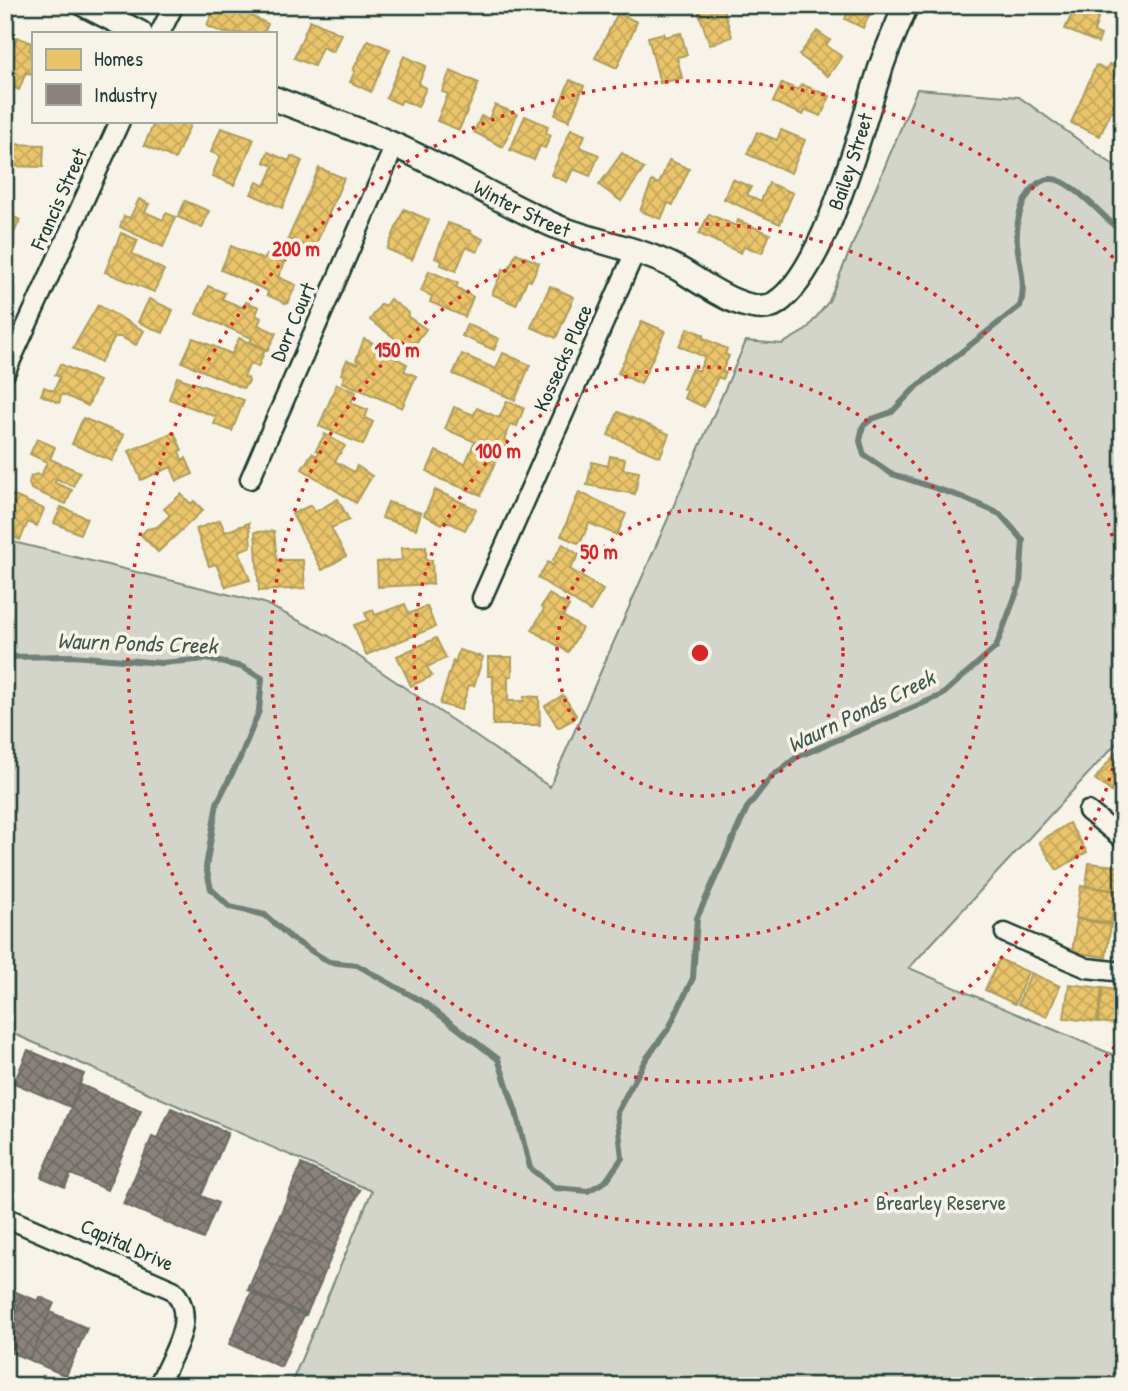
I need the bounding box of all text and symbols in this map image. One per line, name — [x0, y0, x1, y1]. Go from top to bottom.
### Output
legend — [32, 32, 276, 122]
text: Homes — [94, 44, 143, 73]
text: Industry — [94, 80, 157, 109]
street label: Bailey Street — [820, 109, 880, 214]
street label: Francis Street — [23, 143, 94, 255]
street label: Winter Street — [469, 173, 575, 245]
text: 200 m — [272, 234, 320, 263]
street label: Dorr Court — [263, 277, 322, 366]
street label: Kossecks Place — [526, 300, 599, 416]
text: 150 m — [374, 335, 420, 364]
text: 100 m — [475, 436, 521, 465]
text: 50 m — [580, 537, 618, 566]
water label: Waurn Ponds Creek — [56, 624, 220, 661]
centre of rings — [688, 641, 712, 665]
water label: Waurn Ponds Creek — [782, 660, 942, 760]
park label: Brearley Reserve — [876, 1188, 1006, 1217]
street label: Capital Drive — [76, 1211, 178, 1278]

